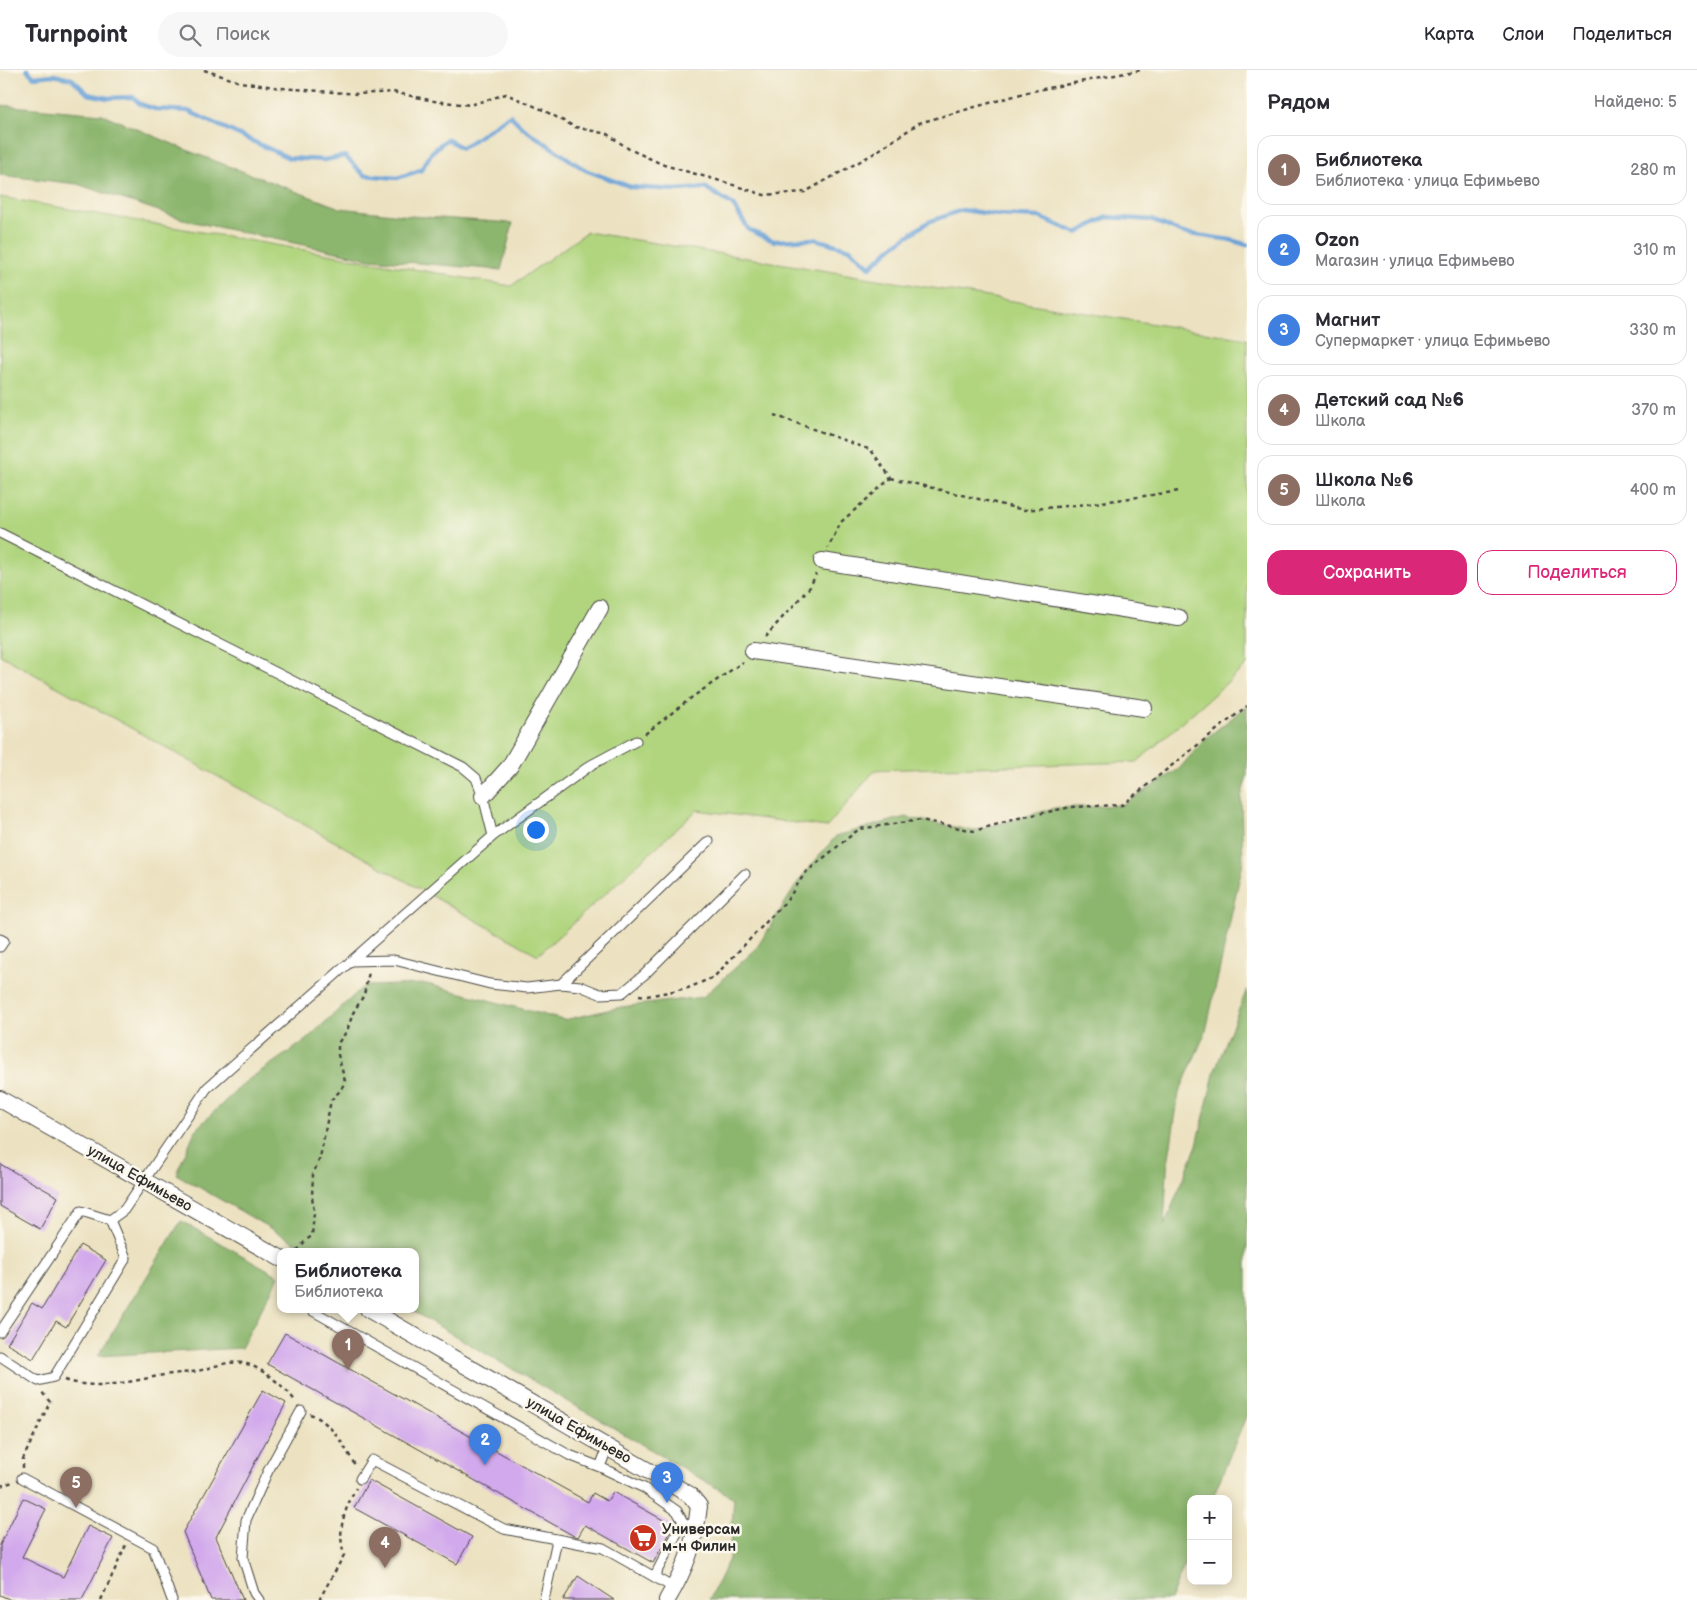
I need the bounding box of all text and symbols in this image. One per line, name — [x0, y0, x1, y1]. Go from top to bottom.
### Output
search box — [158, 12, 508, 57]
text: Turnpoint — [25, 20, 128, 49]
icon: search — [176, 21, 204, 49]
text: Поиск — [216, 23, 270, 46]
text: Карта — [1424, 24, 1474, 45]
text: Слои — [1502, 24, 1544, 45]
text: Поделиться — [1572, 24, 1672, 45]
text: Рядом — [1267, 90, 1330, 115]
text: Найдено: 5 — [1594, 93, 1677, 112]
text: Библиотека — [1315, 149, 1422, 172]
text: 1 — [1281, 161, 1287, 180]
text: 280 m — [1630, 161, 1676, 180]
text: Библиотека · улица Ефимьево — [1315, 172, 1540, 191]
text: Ozon — [1315, 229, 1359, 252]
text: 2 — [1279, 241, 1289, 260]
text: 310 m — [1633, 241, 1676, 260]
text: Магазин · улица Ефимьево — [1315, 252, 1515, 271]
text: Магнит — [1315, 309, 1380, 332]
text: 3 — [1279, 321, 1289, 340]
text: 330 m — [1629, 321, 1676, 340]
text: Супермаркет · улица Ефимьево — [1315, 332, 1550, 351]
text: Детский сад №6 — [1315, 389, 1464, 412]
text: 4 — [1279, 401, 1289, 420]
text: 370 m — [1631, 401, 1676, 420]
text: Школа — [1315, 412, 1365, 431]
text: Школа №6 — [1315, 469, 1414, 492]
text: 5 — [1279, 481, 1289, 500]
text: 400 m — [1630, 481, 1676, 500]
text: Школа — [1315, 492, 1365, 511]
button: Сохранить — [1267, 550, 1467, 595]
button: Поделиться — [1477, 550, 1677, 595]
your location — [523, 817, 549, 843]
street label: улица Ефимьево — [84, 1141, 196, 1216]
popup — [277, 1248, 419, 1313]
text: Библиотека — [294, 1260, 402, 1283]
text: Библиотека — [294, 1283, 383, 1302]
pin: 1 — [332, 1329, 364, 1370]
street label: улица Ефимьево — [523, 1393, 635, 1468]
pin: 2 — [469, 1424, 501, 1465]
pin: 3 — [651, 1462, 683, 1503]
pin: 5 — [60, 1467, 92, 1508]
map controls — [1187, 1495, 1232, 1585]
button: + — [1187, 1495, 1232, 1540]
place label: Универсам м-н Филин — [662, 1520, 740, 1556]
supermarket icon: Универсам м-н Филин — [628, 1523, 658, 1553]
pin: 4 — [369, 1527, 401, 1568]
button: − — [1187, 1540, 1232, 1585]

